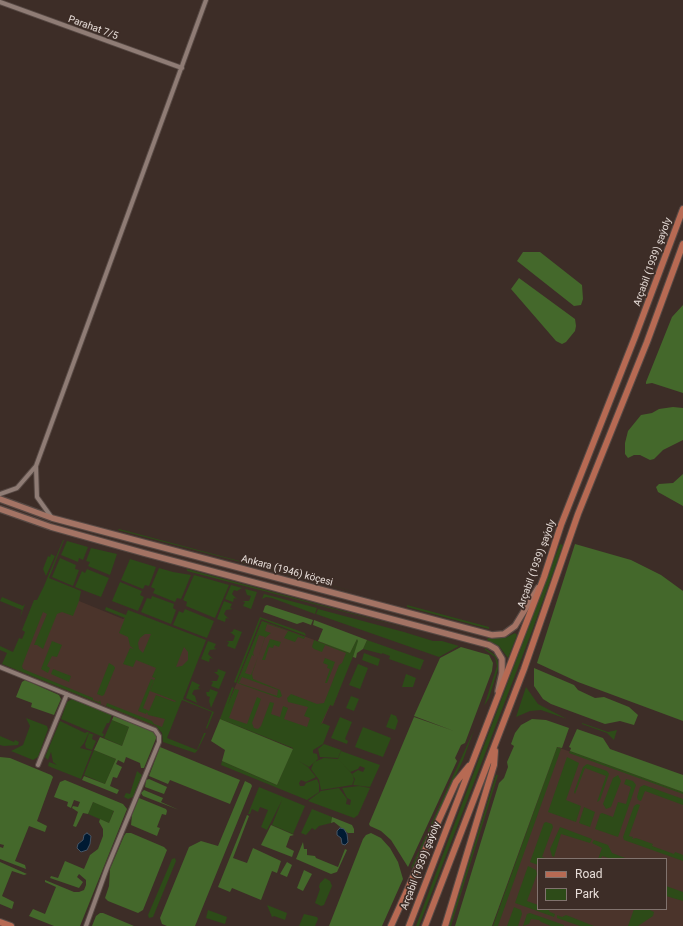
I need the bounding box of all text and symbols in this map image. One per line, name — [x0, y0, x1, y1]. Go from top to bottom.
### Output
street label: Parahat 7/5 — [66, 13, 120, 43]
street label: Arçabil (1939) şaýoly — [631, 216, 675, 308]
street label: Arçabil (1939) şaýoly — [515, 518, 559, 610]
street label: Ankara (1946) köçesi — [240, 553, 334, 589]
street label: Arçabil (1939) şaýoly — [399, 820, 443, 912]
legend — [537, 858, 667, 910]
text: Road — [575, 867, 603, 881]
text: Park — [575, 887, 599, 901]

